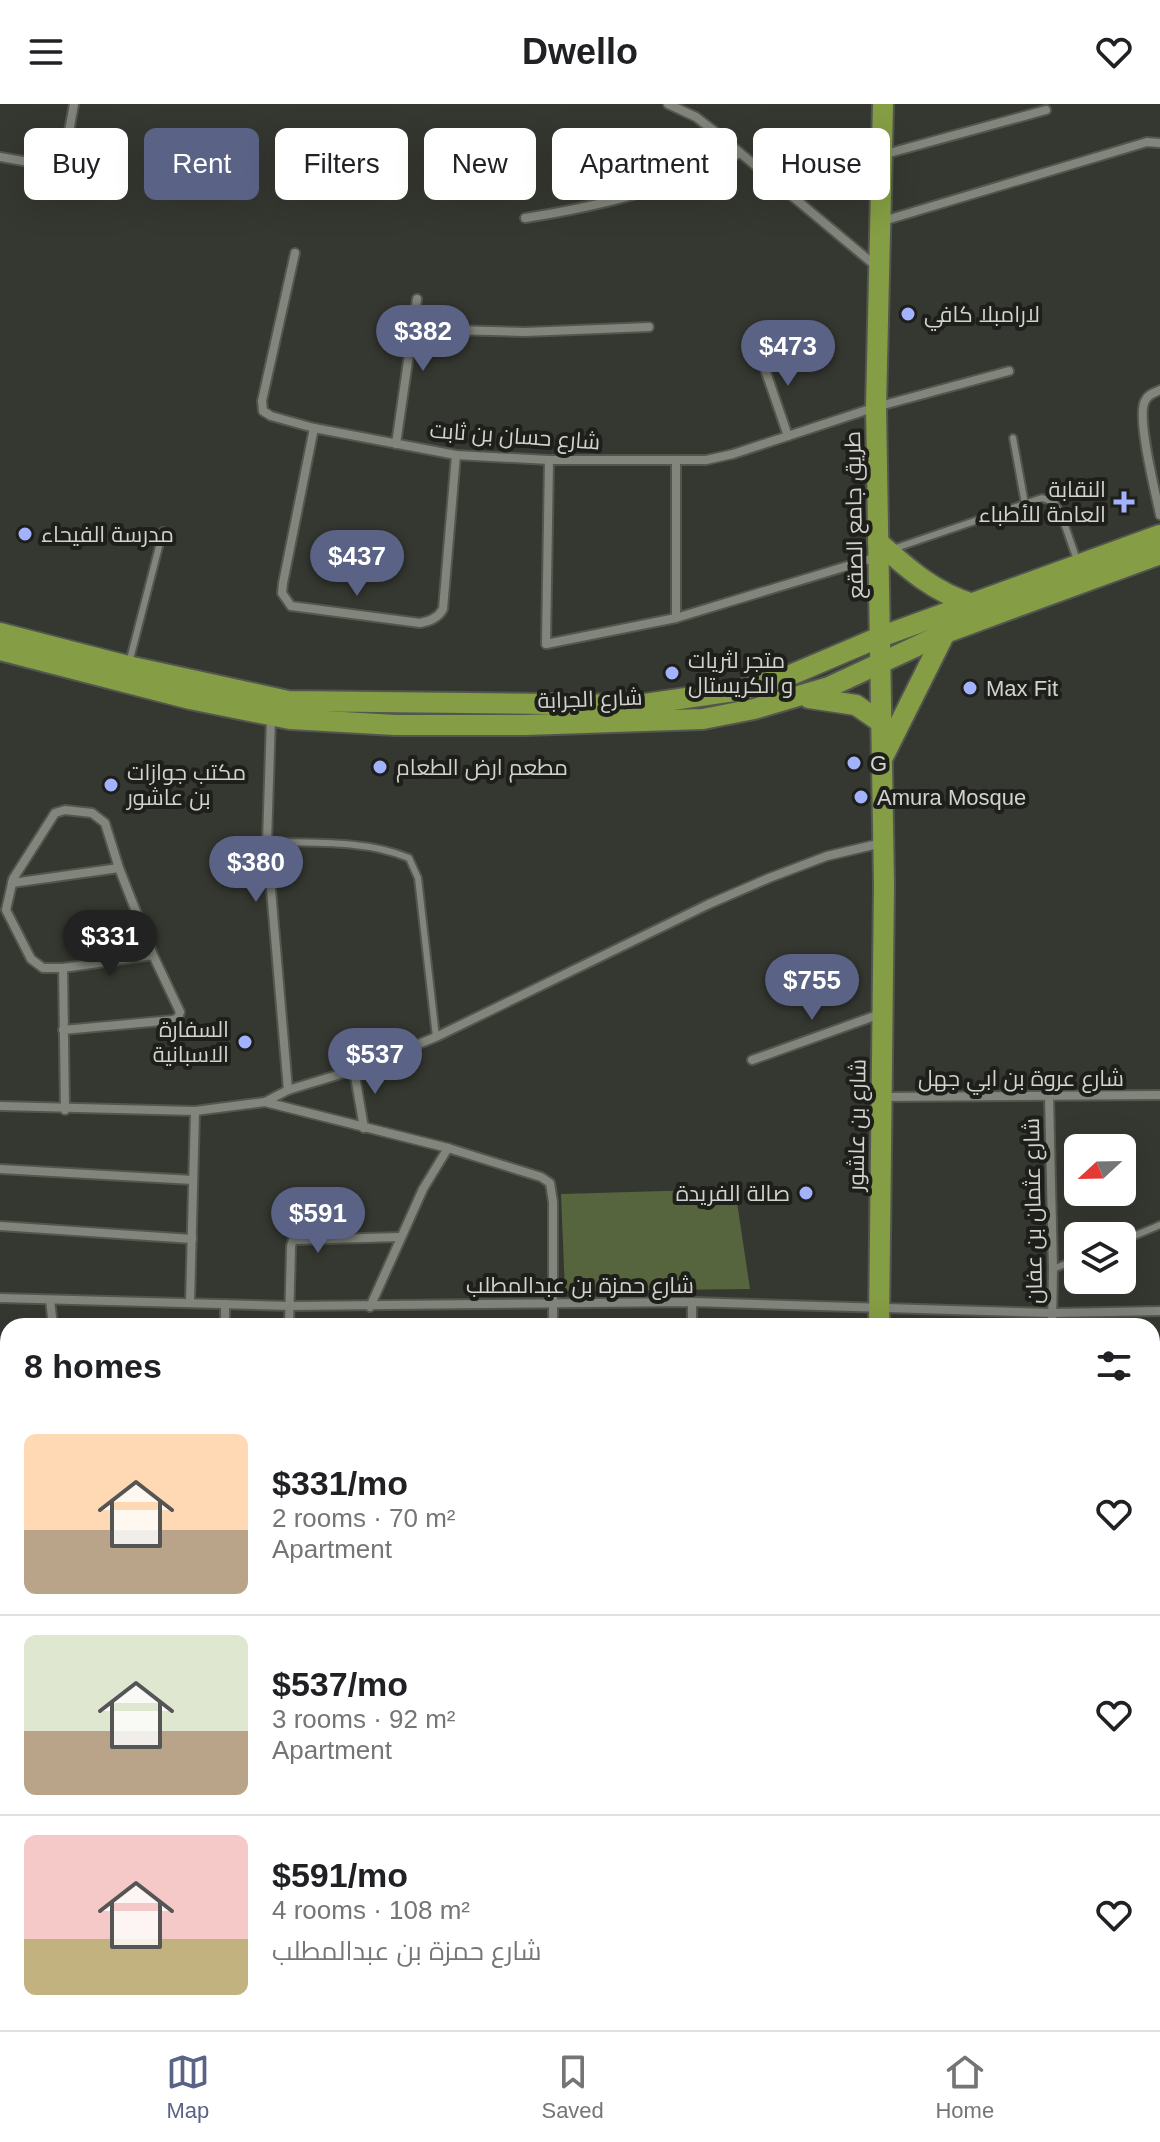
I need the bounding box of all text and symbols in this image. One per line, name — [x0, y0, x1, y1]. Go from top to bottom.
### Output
icon: menu — [24, 30, 68, 74]
icon: heart — [1092, 30, 1136, 74]
text: Dwello — [522, 31, 638, 72]
chip: Buy — [24, 128, 128, 200]
chip: Rent — [144, 128, 259, 200]
chip: Filters — [275, 128, 408, 200]
chip: New — [424, 128, 536, 200]
chip: Apartment — [552, 128, 737, 200]
chip: House — [753, 128, 890, 200]
place label: لارامبلا كافي — [924, 302, 1040, 331]
pin: $382 — [376, 305, 470, 373]
marker: لارامبلا كافي — [899, 305, 917, 323]
text: $382 — [394, 316, 452, 346]
pin: $473 — [741, 320, 835, 388]
text: $473 — [759, 331, 817, 361]
street label: شارع حسان بن ثابت — [429, 418, 601, 456]
street label: طريق جامع الصقع — [840, 431, 870, 599]
place label: النقابة العامة للأطباء — [979, 477, 1106, 527]
marker: النقابة العامة للأطباء — [1113, 491, 1135, 513]
place label: مدرسة الفيحاء — [41, 522, 174, 547]
marker: مدرسة الفيحاء — [16, 525, 34, 543]
pin: $437 — [310, 530, 404, 598]
text: $437 — [328, 541, 386, 571]
place label: متجر لثريات و الكريستال — [688, 648, 793, 698]
marker: متجر لثريات و الكريستال — [663, 664, 681, 682]
place label: Max Fit — [986, 676, 1058, 701]
marker: Max Fit — [961, 679, 979, 697]
street label: شارع الجرابة — [537, 685, 643, 715]
place label: G — [870, 751, 887, 776]
marker: G — [845, 754, 863, 772]
place label: مطعم ارض الطعام — [396, 755, 568, 783]
marker: مطعم ارض الطعام — [371, 758, 389, 776]
place label: مكتب جوازات بن عاشور — [125, 760, 246, 811]
marker: مكتب جوازات بن عاشور — [102, 776, 120, 794]
place label: Amura Mosque — [877, 785, 1026, 810]
marker: Amura Mosque — [852, 788, 870, 806]
pin: $380 — [209, 836, 303, 904]
text: $380 — [227, 847, 285, 877]
pin: $331 — [63, 910, 157, 978]
text: $331 — [81, 921, 139, 951]
pin: $755 — [765, 954, 859, 1022]
text: $755 — [783, 965, 841, 995]
place label: السفارة الاسبانية — [153, 1017, 229, 1067]
pin: $537 — [328, 1028, 422, 1096]
marker: السفارة الاسبانية — [236, 1033, 254, 1051]
text: $537 — [346, 1039, 404, 1069]
street label: شارع بن عاشور — [843, 1059, 873, 1193]
street label: شارع عروة بن ابي جهل — [918, 1066, 1124, 1095]
street label: شارع عثمان بن عفان — [1019, 1118, 1049, 1304]
north arrow — [1064, 1134, 1136, 1206]
map controls — [1064, 1134, 1136, 1294]
place label: صالة الفريدة — [676, 1181, 790, 1206]
marker: صالة الفريدة — [797, 1184, 815, 1202]
pin: $591 — [271, 1187, 365, 1255]
text: $591 — [289, 1198, 347, 1228]
button: layers — [1064, 1222, 1136, 1294]
street label: شارع حمزة بن عبدالمطلب — [466, 1273, 694, 1300]
icon: filters — [1092, 1344, 1136, 1388]
text: 8 homes — [24, 1347, 162, 1385]
text: $331/mo — [272, 1464, 408, 1502]
icon: home — [88, 1466, 184, 1562]
icon: heart — [1092, 1492, 1136, 1536]
text: 2 rooms · 70 m² — [272, 1503, 456, 1533]
text: Apartment — [272, 1534, 392, 1564]
text: $537/mo — [272, 1665, 408, 1703]
icon: home — [88, 1667, 184, 1763]
icon: heart — [1092, 1693, 1136, 1737]
text: 3 rooms · 92 m² — [272, 1704, 456, 1734]
text: Apartment — [272, 1735, 392, 1765]
text: $591/mo — [272, 1856, 408, 1894]
icon: home — [88, 1867, 184, 1963]
icon: heart — [1092, 1893, 1136, 1937]
text: 4 rooms · 108 m² — [272, 1895, 470, 1925]
text: شارع حمزة بن عبدالمطلب — [272, 1936, 541, 1966]
tab: Map — [166, 2050, 210, 2124]
tab: Saved — [541, 2050, 604, 2124]
tab: Home — [935, 2050, 994, 2124]

